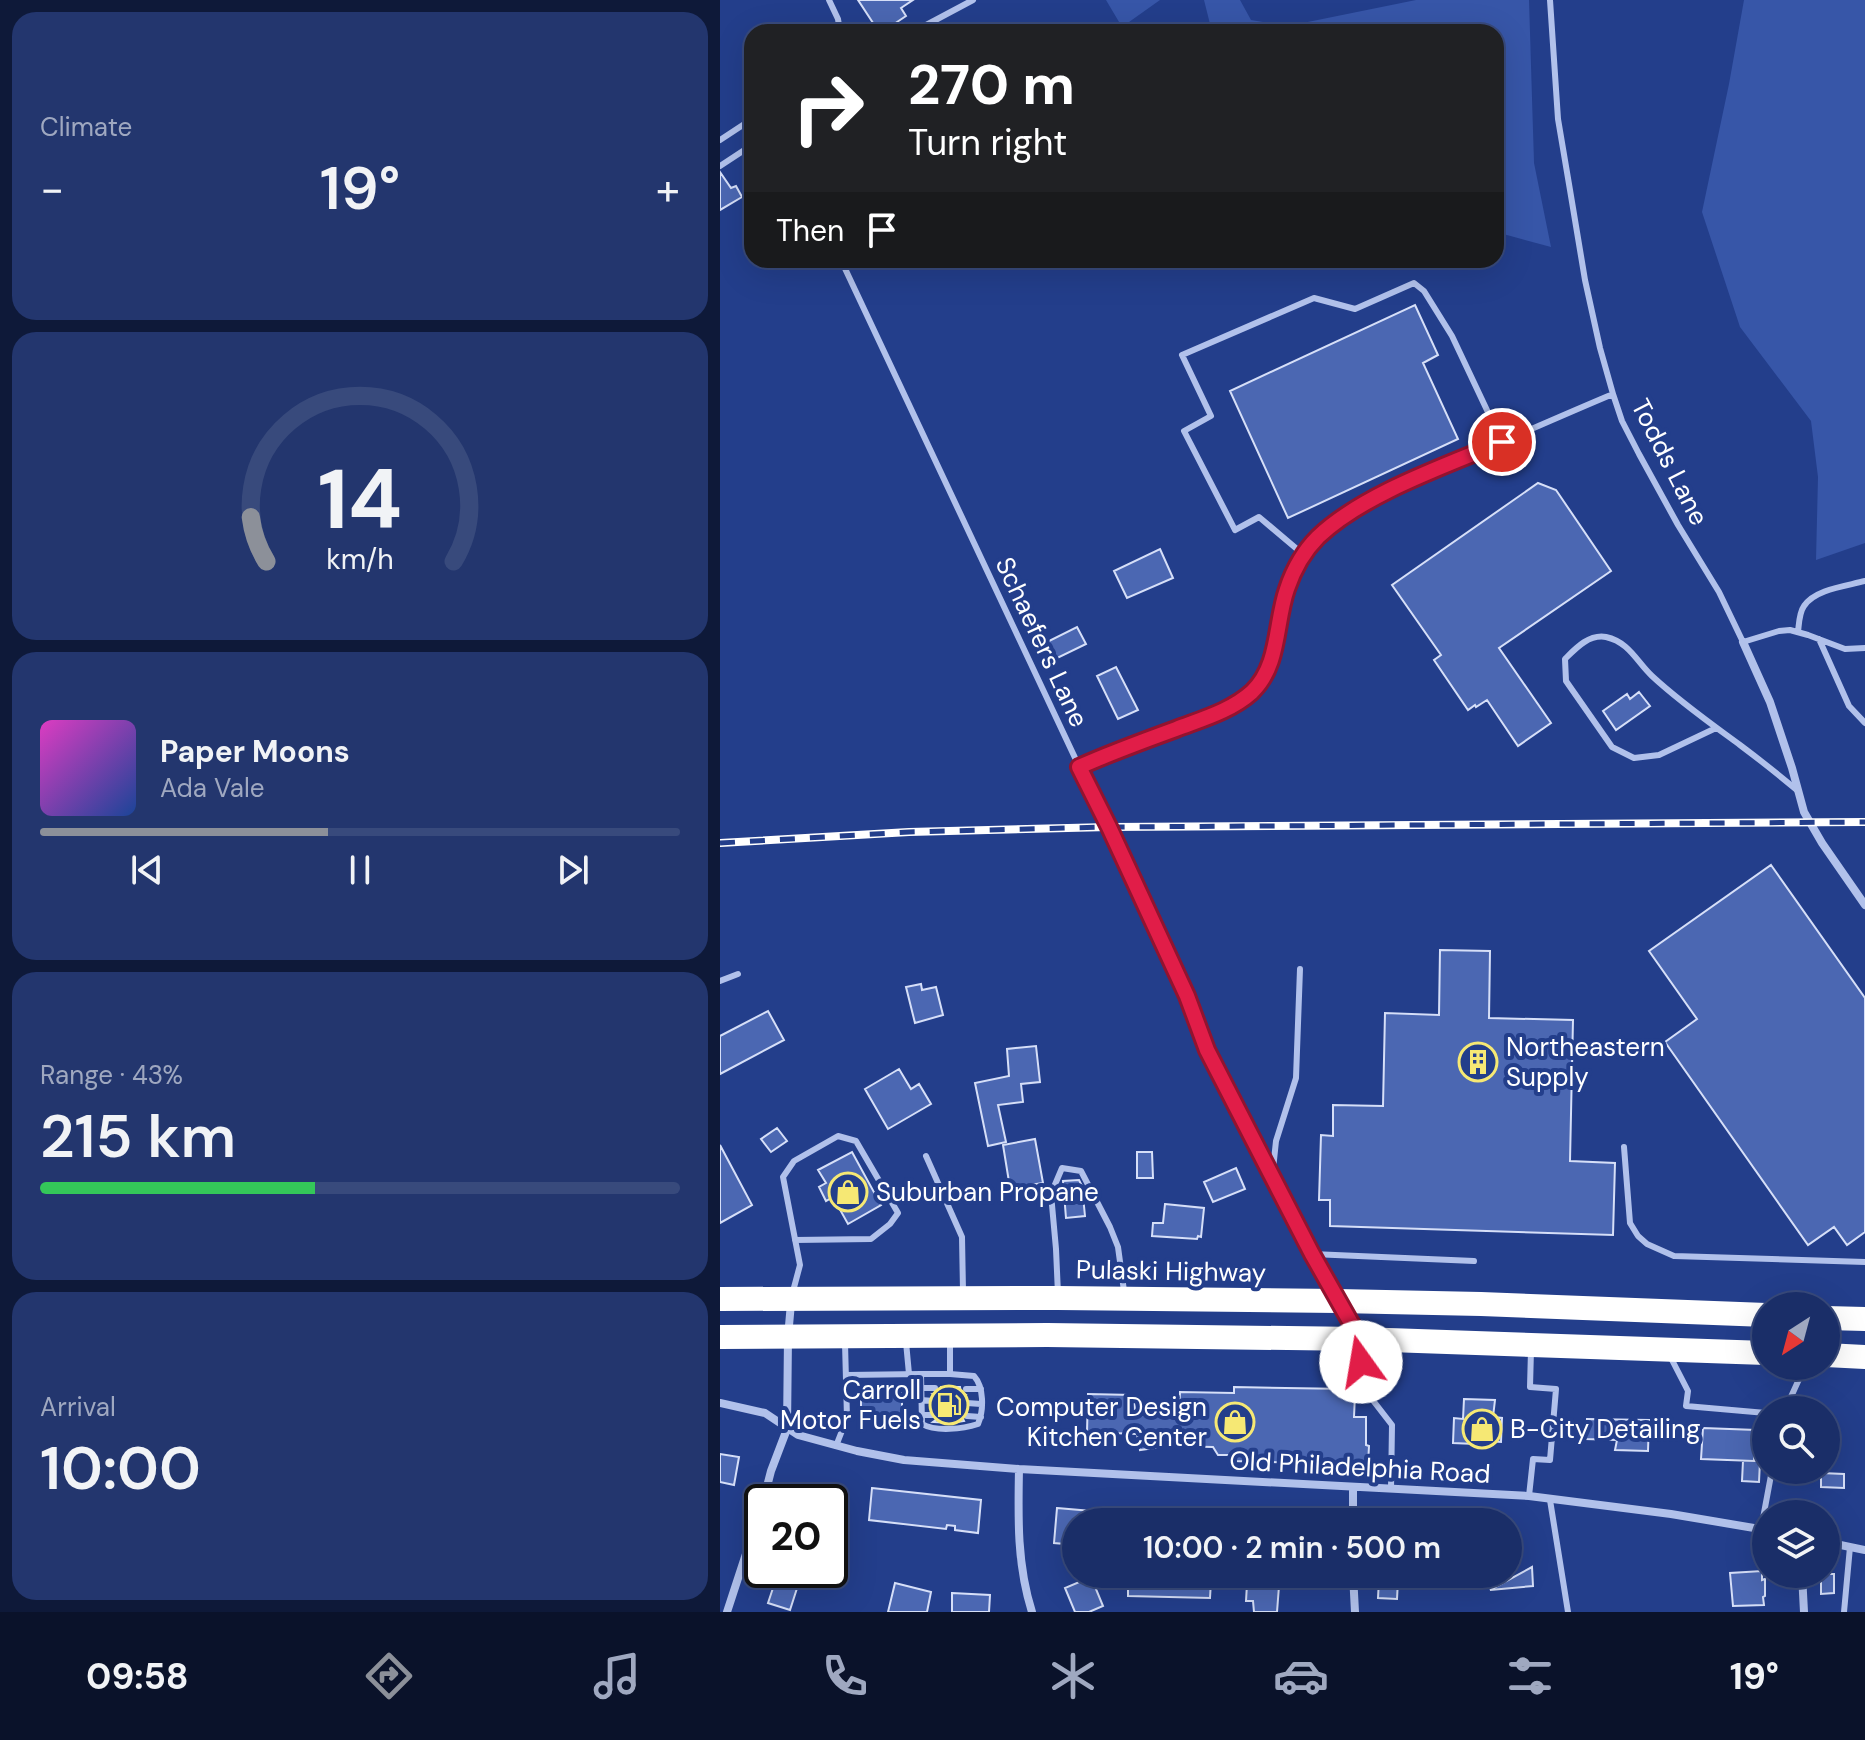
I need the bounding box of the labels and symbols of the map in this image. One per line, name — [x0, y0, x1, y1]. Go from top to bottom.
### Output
street label: Todds Lane — [1624, 393, 1716, 531]
pin — [1468, 408, 1536, 476]
street label: Schaefers Lane — [988, 551, 1096, 733]
place label: Northeastern Supply — [1506, 1030, 1665, 1094]
building icon: Northeastern Supply — [1457, 1041, 1499, 1083]
shop icon: Suburban Propane — [827, 1171, 869, 1213]
place label: Suburban Propane — [876, 1175, 1099, 1209]
street label: Pulaski Highway — [1076, 1252, 1266, 1290]
north arrow — [1752, 1292, 1840, 1380]
position arrow — [1319, 1320, 1403, 1404]
place label: Carroll Motor Fuels — [780, 1373, 921, 1437]
fuel station icon: Carroll Motor Fuels — [928, 1384, 970, 1426]
place label: Computer Design Kitchen Center — [996, 1390, 1207, 1454]
shop icon: Computer Design Kitchen Center — [1214, 1401, 1256, 1443]
shop icon: B-City Detailing — [1461, 1408, 1503, 1450]
place label: B-City Detailing — [1510, 1412, 1700, 1446]
street label: Old Philadelphia Road — [1229, 1443, 1491, 1491]
speed limit sign: 20 — [744, 1484, 848, 1588]

